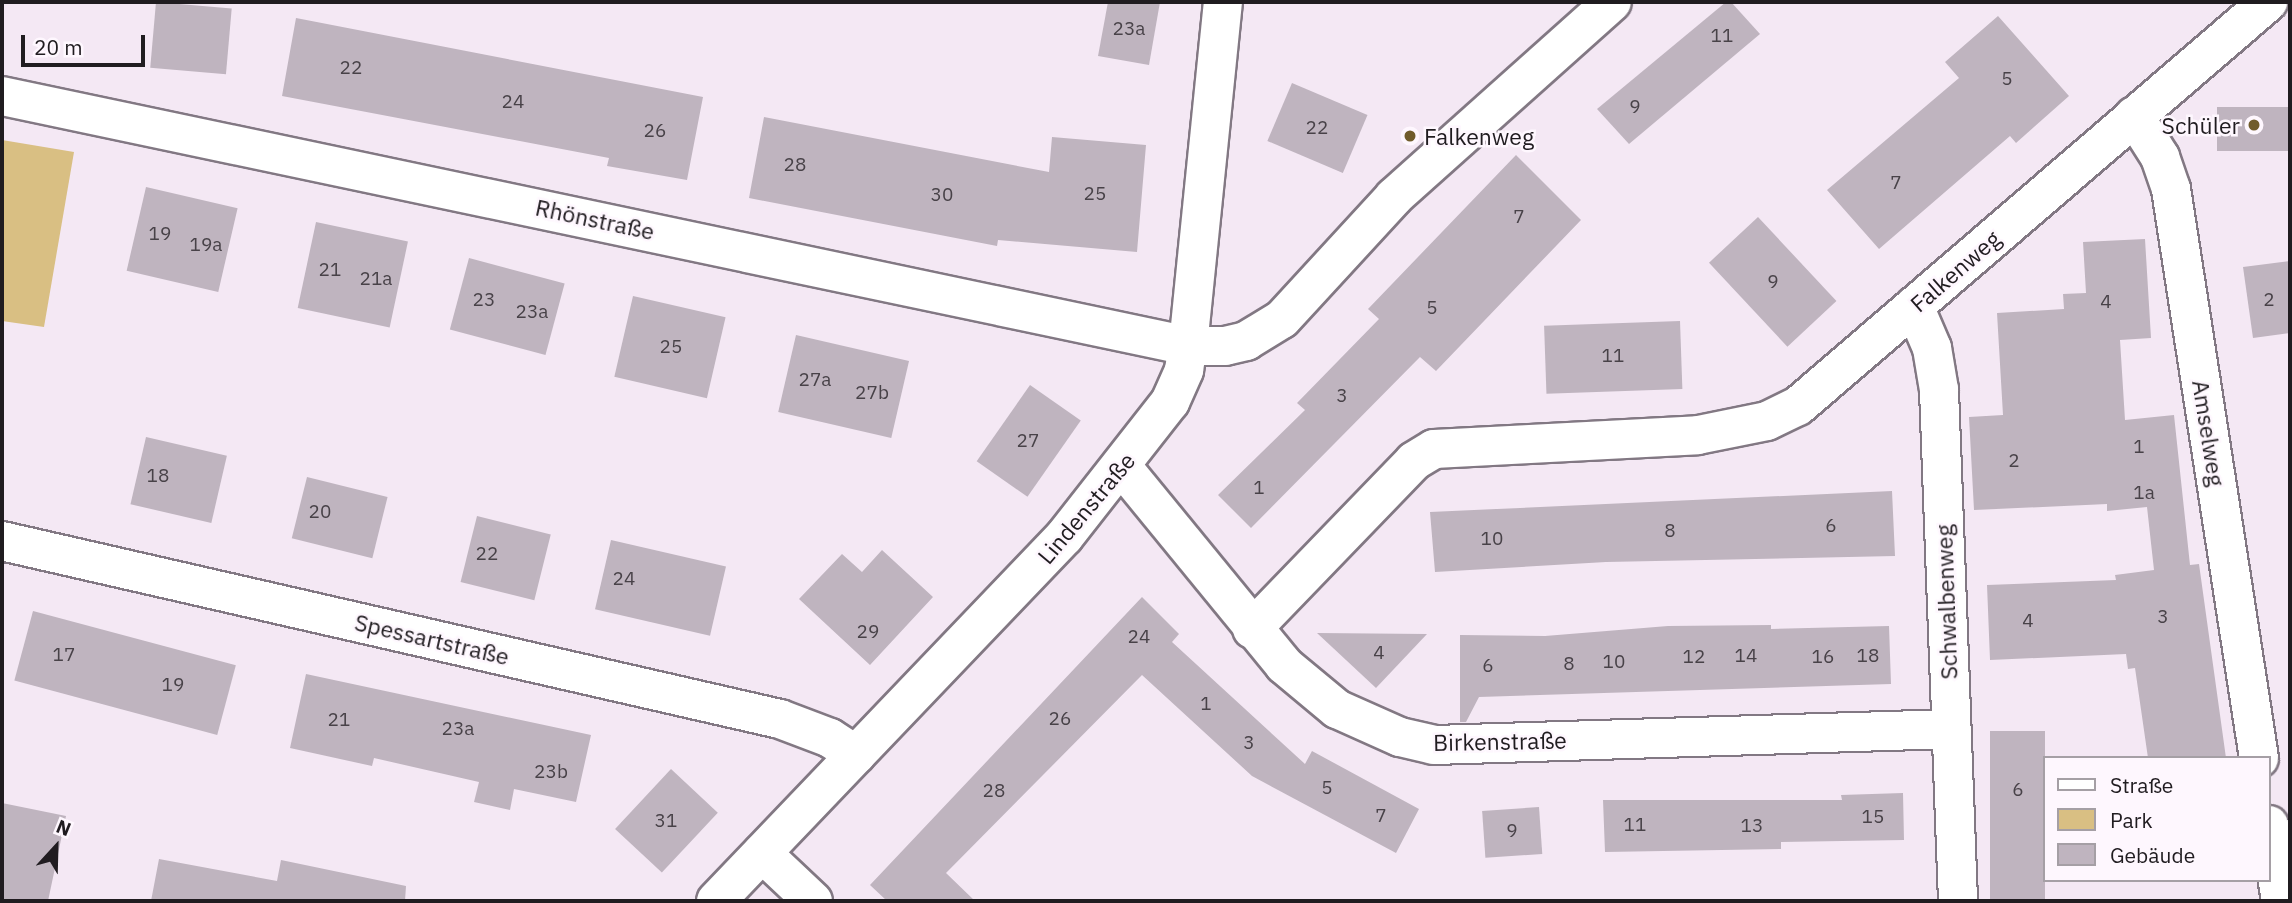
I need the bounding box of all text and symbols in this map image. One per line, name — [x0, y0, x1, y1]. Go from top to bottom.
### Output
house number: 23a — [1113, 18, 1145, 40]
scale bar — [24, 21, 149, 65]
house number: 11 — [1711, 25, 1733, 47]
text: 20 m — [34, 33, 83, 61]
house number: 22 — [340, 57, 362, 79]
house number: 5 — [2001, 68, 2013, 90]
house number: 24 — [502, 91, 524, 113]
house number: 9 — [1629, 96, 1641, 118]
place label: Schüler — [2162, 111, 2240, 139]
house number: 22 — [1306, 117, 1328, 139]
marker: Schüler — [2246, 117, 2262, 133]
house number: 26 — [644, 120, 666, 142]
place label: Falkenweg — [1424, 122, 1534, 150]
marker: Falkenweg — [1402, 128, 1418, 144]
house number: 28 — [784, 154, 806, 176]
house number: 7 — [1890, 172, 1902, 194]
house number: 25 — [1084, 183, 1106, 205]
house number: 30 — [931, 184, 953, 206]
street label: Rhönstraße — [533, 193, 657, 245]
house number: 7 — [1513, 206, 1525, 228]
house number: 19 — [149, 223, 171, 245]
street label: Falkenweg — [1904, 224, 2006, 318]
house number: 19a — [190, 234, 222, 256]
house number: 21 — [319, 259, 341, 281]
house number: 21a — [360, 268, 392, 290]
house number: 9 — [1767, 271, 1779, 293]
house number: 23 — [473, 289, 495, 311]
house number: 2 — [2263, 289, 2275, 311]
house number: 4 — [2100, 291, 2112, 313]
house number: 5 — [1426, 297, 1438, 319]
house number: 23a — [516, 301, 548, 323]
house number: 25 — [660, 336, 682, 358]
house number: 11 — [1602, 345, 1624, 367]
house number: 27a — [799, 369, 831, 391]
street label: Amselweg — [2187, 378, 2231, 488]
house number: 27b — [855, 382, 889, 404]
house number: 3 — [1336, 385, 1348, 407]
house number: 27 — [1017, 430, 1039, 452]
house number: 1 — [2133, 436, 2145, 458]
street label: Lindenstraße — [1032, 447, 1140, 569]
house number: 2 — [2008, 450, 2020, 472]
house number: 18 — [147, 465, 169, 487]
house number: 1 — [1253, 477, 1265, 499]
house number: 1a — [2133, 482, 2155, 504]
house number: 20 — [309, 501, 331, 523]
house number: 6 — [1825, 515, 1837, 537]
house number: 8 — [1664, 520, 1676, 542]
street label: Schwalbenweg — [1930, 524, 1962, 680]
house number: 10 — [1481, 528, 1503, 550]
house number: 22 — [476, 543, 498, 565]
house number: 24 — [613, 568, 635, 590]
house number: 3 — [2157, 606, 2169, 628]
street label: Spessartstraße — [352, 608, 512, 670]
house number: 4 — [2022, 610, 2034, 632]
house number: 29 — [857, 621, 879, 643]
house number: 24 — [1128, 626, 1150, 648]
house number: 4 — [1373, 642, 1385, 664]
house number: 17 — [53, 644, 75, 666]
house number: 14 — [1735, 645, 1757, 667]
house number: 18 — [1857, 645, 1879, 667]
house number: 12 — [1683, 646, 1705, 668]
house number: 16 — [1812, 646, 1834, 668]
house number: 10 — [1603, 651, 1625, 673]
house number: 8 — [1563, 653, 1575, 675]
house number: 6 — [1482, 655, 1494, 677]
house number: 19 — [162, 674, 184, 696]
house number: 1 — [1200, 693, 1212, 715]
house number: 26 — [1049, 708, 1071, 730]
house number: 21 — [328, 709, 350, 731]
house number: 23a — [442, 718, 474, 740]
street label: Birkenstraße — [1433, 726, 1567, 756]
house number: 3 — [1243, 732, 1255, 754]
legend — [2044, 756, 2271, 882]
house number: 23b — [534, 761, 568, 783]
text: Straße — [2110, 771, 2173, 799]
house number: 5 — [1321, 777, 1333, 799]
house number: 6 — [2012, 779, 2024, 801]
house number: 28 — [983, 780, 1005, 802]
house number: 7 — [1375, 805, 1387, 827]
house number: 15 — [1862, 806, 1884, 828]
text: Park — [2110, 806, 2153, 834]
house number: 31 — [655, 810, 677, 832]
north arrow — [21, 812, 91, 882]
text: N — [53, 814, 75, 841]
house number: 11 — [1624, 814, 1646, 836]
house number: 13 — [1741, 815, 1763, 837]
house number: 9 — [1506, 820, 1518, 842]
text: Gebäude — [2110, 841, 2195, 869]

